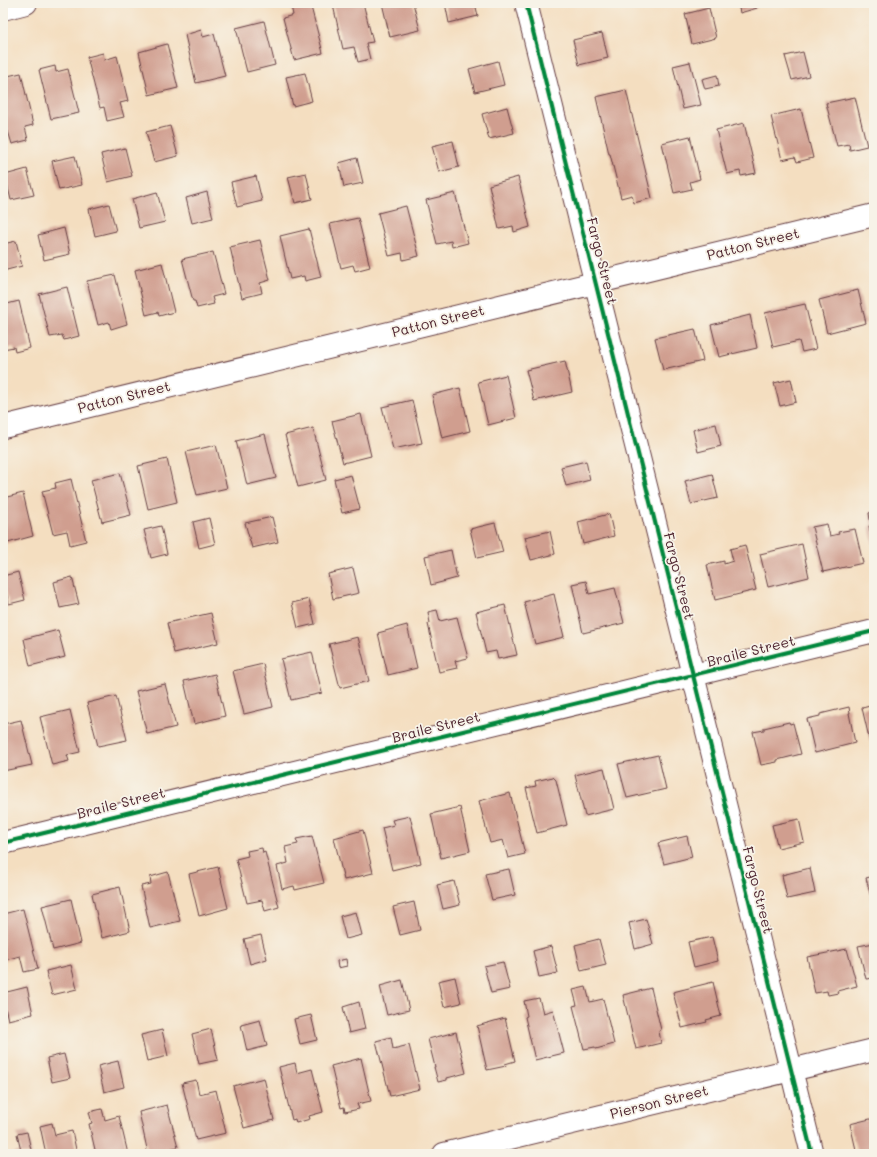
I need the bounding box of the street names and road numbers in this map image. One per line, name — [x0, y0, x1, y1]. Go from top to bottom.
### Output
street label: Fargo Street — [582, 215, 622, 306]
street label: Patton Street — [705, 223, 801, 264]
street label: Patton Street — [390, 300, 486, 341]
street label: Patton Street — [76, 376, 172, 417]
street label: Fargo Street — [659, 530, 699, 621]
street label: Braile Street — [705, 630, 797, 671]
street label: Braile Street — [390, 706, 482, 747]
street label: Braile Street — [75, 782, 167, 823]
street label: Fargo Street — [738, 844, 778, 935]
street label: Pierson Street — [608, 1080, 710, 1123]

